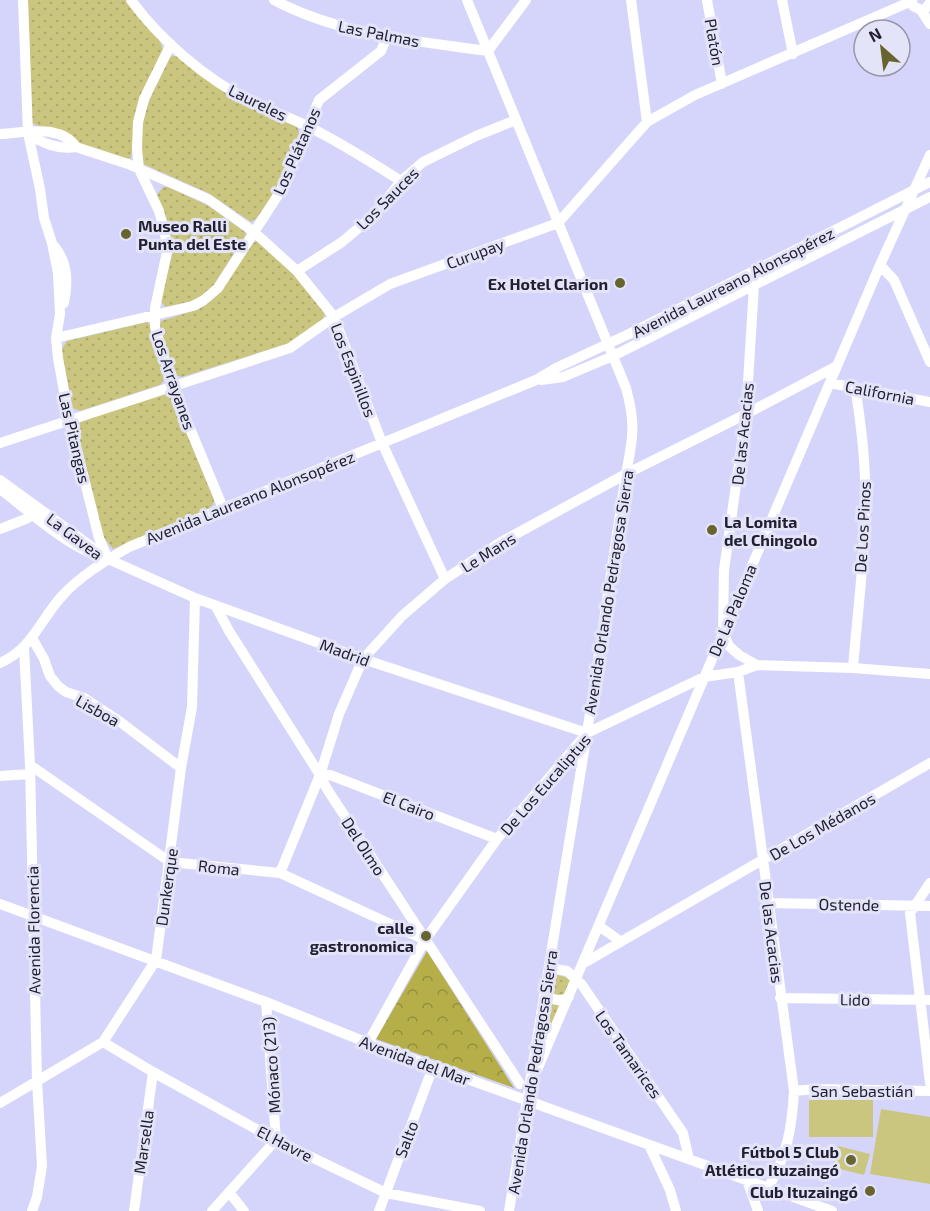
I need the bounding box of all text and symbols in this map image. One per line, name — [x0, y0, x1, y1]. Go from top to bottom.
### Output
street label: Las Palmas — [337, 16, 421, 50]
street label: Platón — [702, 17, 728, 67]
north arrow — [852, 18, 912, 78]
text: N — [865, 23, 884, 45]
street label: Laureles — [226, 80, 290, 124]
street label: Los Plátanos — [268, 104, 324, 198]
street label: Los Sauces — [352, 163, 422, 233]
place label: Museo Ralli Punta del Este — [138, 216, 246, 253]
street label: Avenida Laureano Alonsopérez — [629, 223, 837, 341]
marker: Museo Ralli Punta del Este — [119, 227, 133, 241]
street label: Curupay — [443, 234, 507, 272]
place label: Ex Hotel Clarion — [488, 274, 608, 293]
marker: Ex Hotel Clarion — [613, 276, 627, 290]
street label: Los Espinillos — [327, 320, 381, 420]
street label: Los Arrayanes — [148, 328, 200, 432]
street label: California — [844, 376, 916, 408]
street label: De las Acacias — [727, 382, 757, 486]
street label: Las Pitangas — [55, 391, 95, 485]
street label: Avenida Laureano Alonsopérez — [143, 446, 357, 548]
street label: Avenida Orlando Pedragosa Sierra — [579, 469, 637, 715]
street label: De Los Pinos — [850, 481, 874, 573]
street label: La Gavea — [43, 509, 107, 563]
place label: La Lomita del Chingolo — [724, 512, 817, 549]
marker: La Lomita del Chingolo — [705, 523, 719, 537]
street label: Le Mans — [457, 528, 519, 576]
street label: De La Paloma — [704, 561, 760, 659]
street label: Madrid — [318, 634, 372, 670]
street label: Lisboa — [73, 690, 123, 730]
street label: De Los Eucaliptus — [496, 730, 594, 838]
street label: El Cairo — [380, 786, 438, 824]
street label: De Los Médanos — [766, 788, 878, 864]
street label: Del Olmo — [338, 813, 390, 879]
street label: Dunkerque — [151, 847, 181, 927]
street label: Roma — [197, 855, 241, 879]
street label: Avenida Florencia — [22, 866, 44, 994]
street label: De las Acacias — [756, 880, 788, 984]
street label: Ostende — [819, 894, 879, 914]
place label: calle gastronomica — [310, 918, 414, 955]
marker: calle gastronomica — [419, 929, 433, 943]
street label: Avenida Orlando Pedragosa Sierra — [503, 949, 561, 1195]
street label: Lido — [840, 989, 870, 1009]
street label: Los Tamarices — [592, 1006, 666, 1102]
street label: Mónaco (213) — [258, 1016, 284, 1114]
street label: Avenida del Mar — [357, 1031, 473, 1089]
street label: San Sebastián — [811, 1081, 913, 1100]
street label: Marsella — [129, 1109, 157, 1175]
street label: Salto — [390, 1118, 422, 1160]
street label: El Havre — [254, 1121, 316, 1165]
place label: Fútbol 5 Club Atlético Ituzaingó — [705, 1142, 839, 1179]
marker: Fútbol 5 Club Atlético Ituzaingó — [844, 1153, 858, 1167]
place label: Club Ituzaingó — [750, 1182, 858, 1201]
marker: Club Ituzaingó — [863, 1184, 877, 1198]

